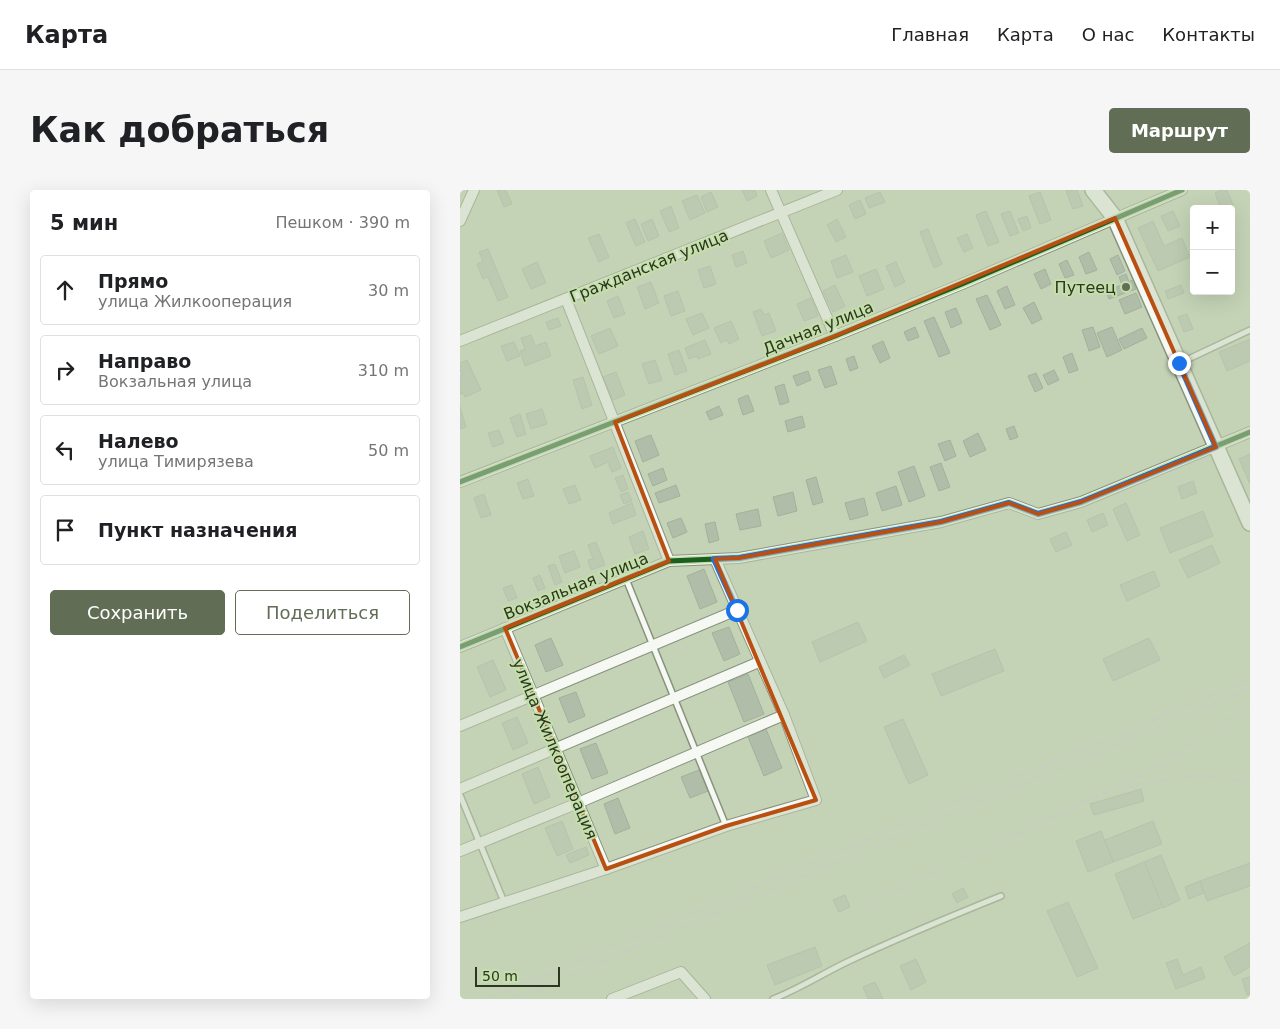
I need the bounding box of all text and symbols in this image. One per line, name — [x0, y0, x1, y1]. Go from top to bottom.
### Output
text: Карта — [25, 21, 108, 49]
text: Главная — [891, 24, 969, 45]
text: Карта — [997, 24, 1054, 45]
text: О нас — [1082, 24, 1134, 45]
text: Контакты — [1162, 24, 1255, 45]
button: Маршрут — [1109, 108, 1250, 153]
text: Как добраться — [30, 110, 329, 150]
map controls — [1190, 205, 1235, 295]
button: + — [1190, 205, 1235, 250]
text: 5 мин — [50, 211, 118, 235]
text: Пешком · 390 m — [275, 213, 410, 232]
street label: Гражданская улица — [567, 225, 731, 307]
button: − — [1190, 250, 1235, 295]
text: Прямо — [98, 270, 168, 292]
icon: ahead — [51, 276, 79, 304]
place label: Путеец — [1055, 278, 1116, 297]
text: 30 m — [368, 281, 409, 300]
marker: Путеец — [1120, 281, 1132, 293]
text: улица Жилкооперация — [98, 292, 292, 311]
street label: Дачная улица — [760, 297, 876, 359]
text: Направо — [98, 350, 191, 372]
route end — [1168, 352, 1191, 375]
icon: right — [51, 356, 79, 384]
text: 310 m — [358, 361, 409, 380]
text: Вокзальная улица — [98, 372, 252, 391]
text: Налево — [98, 430, 179, 452]
icon: left — [51, 436, 79, 464]
text: 50 m — [368, 441, 409, 460]
text: улица Тимирязева — [98, 452, 254, 471]
icon: arrive — [51, 516, 79, 544]
text: Пункт назначения — [98, 519, 297, 541]
street label: Вокзальная улица — [501, 548, 651, 624]
button: Сохранить — [50, 590, 225, 635]
button: Поделиться — [235, 590, 410, 635]
route start — [726, 599, 749, 622]
street label: улица Жилкооперация — [508, 656, 602, 842]
scale bar — [475, 964, 560, 987]
text: 50 m — [482, 968, 518, 984]

